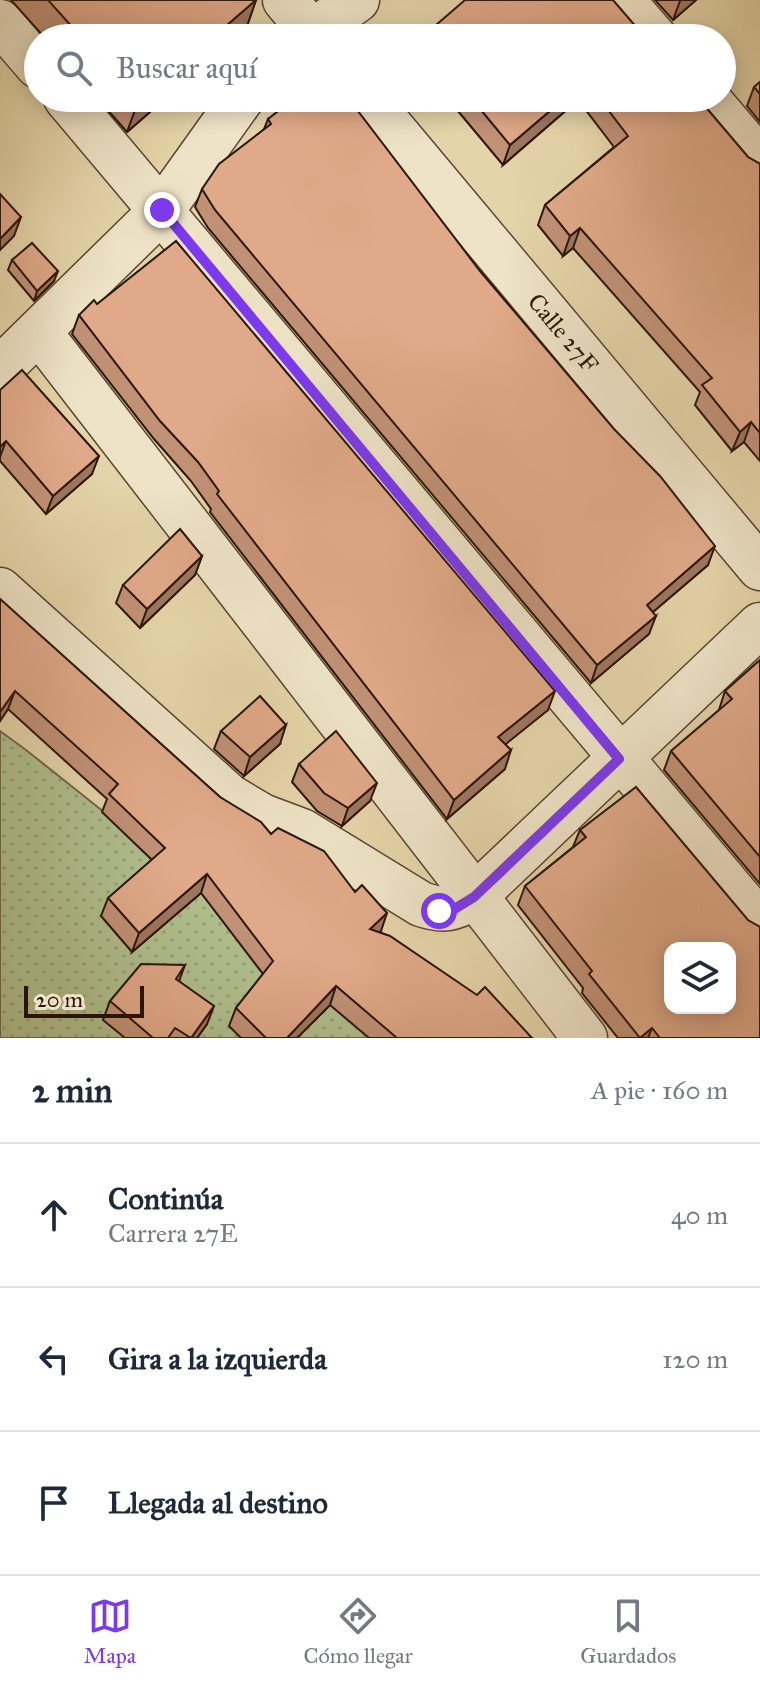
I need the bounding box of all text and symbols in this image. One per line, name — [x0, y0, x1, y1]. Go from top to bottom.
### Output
search box — [24, 24, 736, 112]
icon: search — [52, 46, 96, 90]
text: Buscar aquí — [116, 50, 257, 86]
route end — [144, 192, 180, 228]
street label: Calle 27F — [521, 287, 605, 379]
route start — [421, 893, 457, 929]
map controls — [664, 942, 736, 1014]
button: layers — [664, 942, 736, 1014]
scale bar — [24, 982, 144, 1018]
text: 20 m — [36, 986, 83, 1013]
text: 2 min — [32, 1070, 112, 1111]
text: A pie · 160 m — [591, 1074, 728, 1106]
text: Continúa — [108, 1181, 224, 1217]
icon: ahead — [32, 1193, 76, 1237]
text: 40 m — [671, 1199, 728, 1231]
text: Carrera 27E — [108, 1217, 238, 1249]
icon: left — [32, 1337, 76, 1381]
text: Gira a la izquierda — [108, 1341, 327, 1377]
text: 120 m — [662, 1343, 728, 1375]
icon: arrive — [32, 1481, 76, 1525]
text: Llegada al destino — [108, 1485, 328, 1521]
tab: Mapa — [84, 1594, 136, 1669]
tab: Cómo llegar — [303, 1594, 413, 1669]
tab: Guardados — [580, 1594, 676, 1669]

